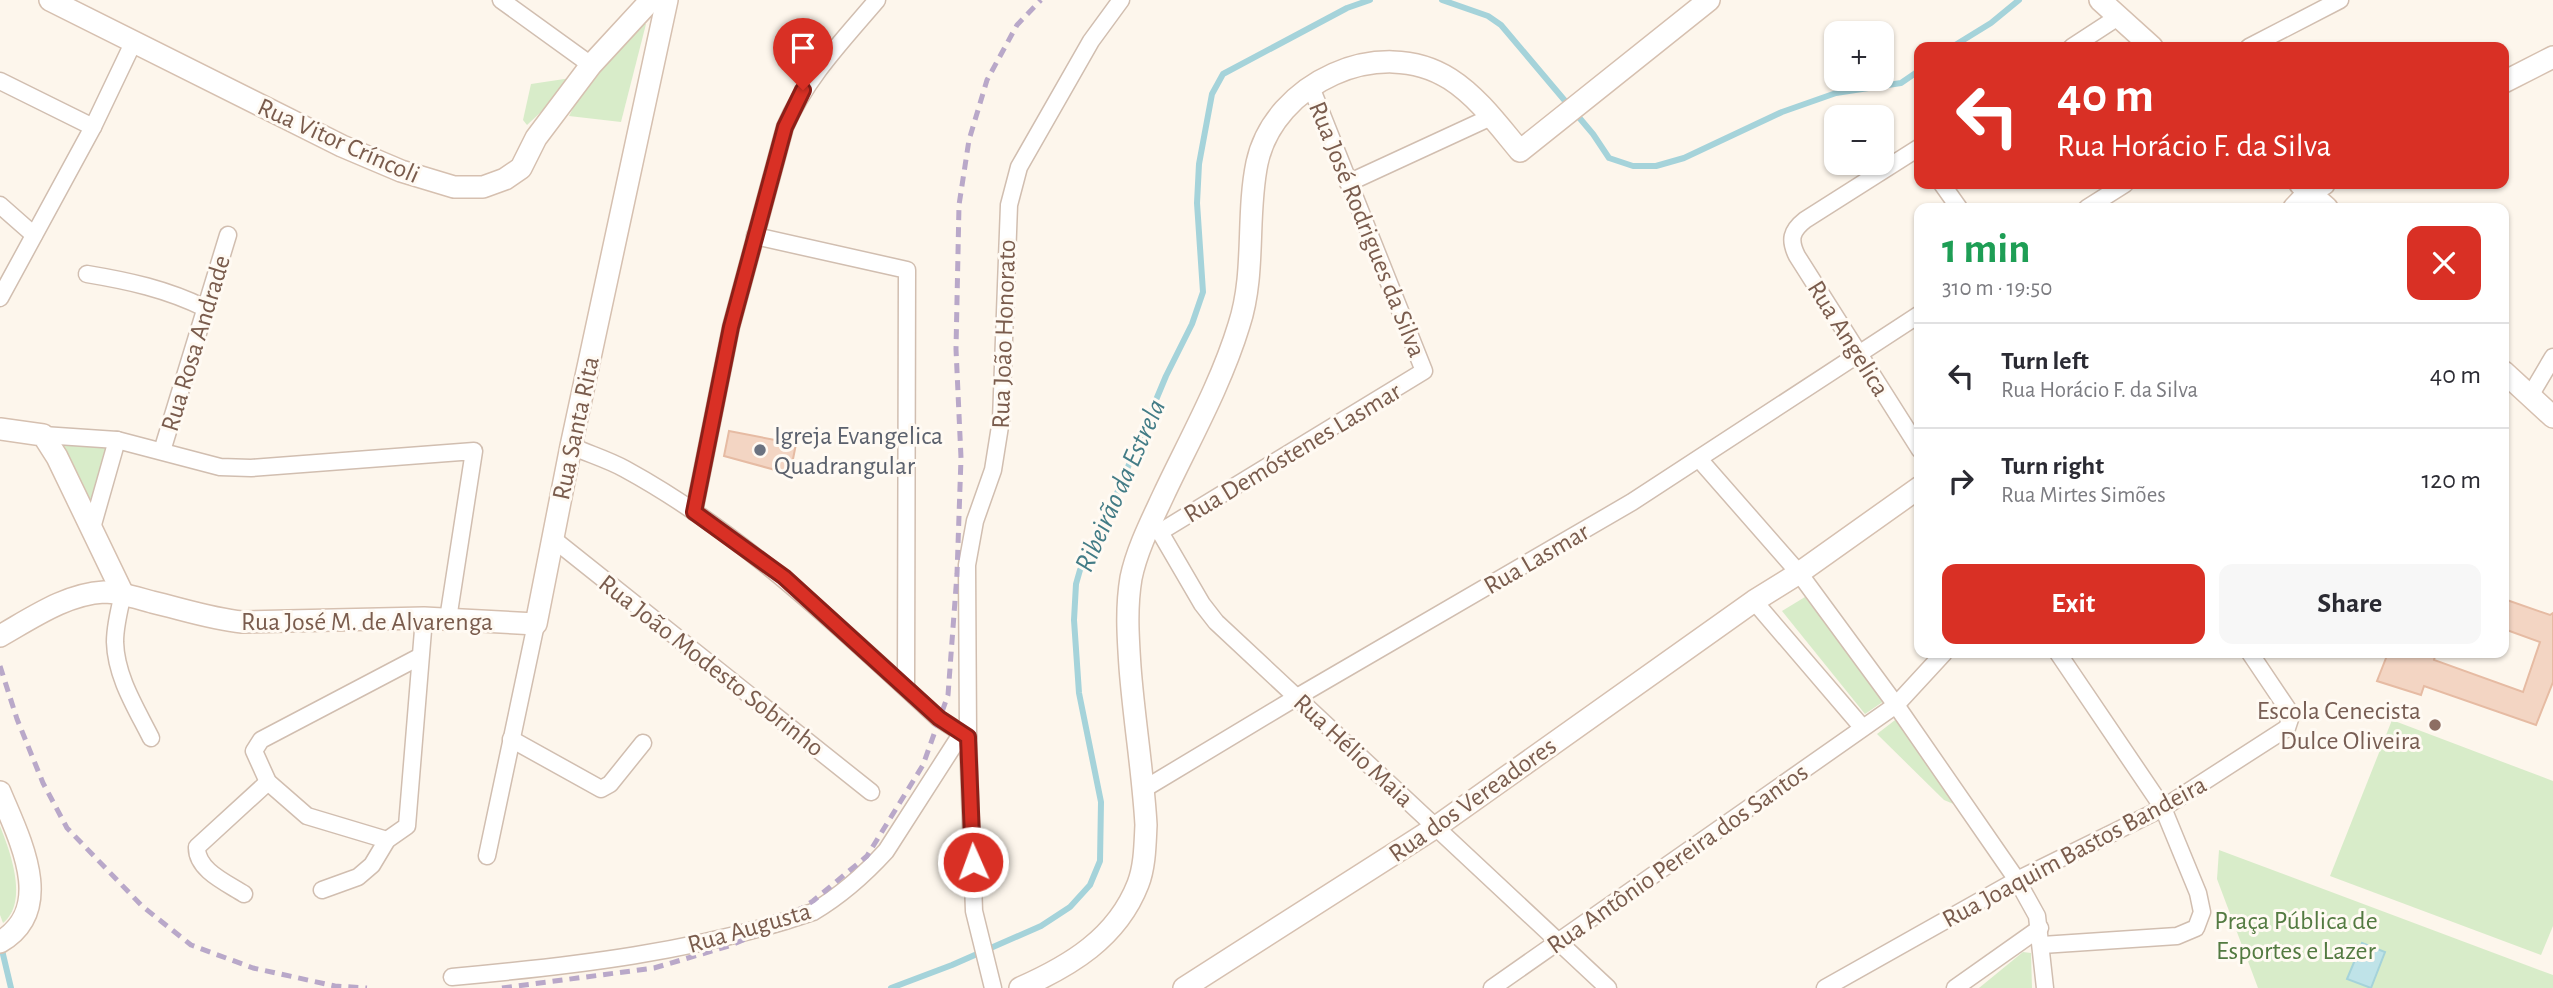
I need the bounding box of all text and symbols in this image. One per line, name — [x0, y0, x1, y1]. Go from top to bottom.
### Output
pin — [773, 18, 833, 90]
map controls — [1824, 21, 1894, 175]
button: + — [1824, 21, 1894, 91]
icon: arrive — [784, 29, 822, 67]
icon: left — [1942, 70, 2033, 161]
text: 40 m — [2057, 72, 2154, 121]
street label: Rua Vitor Críncoli — [254, 94, 423, 188]
street label: Rua José Rodrigues da Silva — [1304, 98, 1430, 361]
button: − — [1824, 105, 1894, 175]
text: Rua Horácio F. da Silva — [2057, 130, 2331, 162]
button: close — [2407, 226, 2481, 300]
text: 1 min — [1942, 228, 2031, 270]
street label: Rua João Honorato — [988, 239, 1020, 429]
street label: Rua Rosa Andrade — [157, 252, 235, 435]
street label: Rua Angelica — [1802, 276, 1894, 401]
text: 310 m · 19:50 — [1942, 277, 2052, 300]
text: Turn left — [2001, 348, 2089, 374]
street label: Rua Santa Rita — [548, 354, 604, 502]
icon: left — [1942, 357, 1980, 395]
text: 40 m — [2430, 362, 2481, 388]
street label: Rua Demóstenes Lasmar — [1179, 378, 1406, 528]
text: Rua Horácio F. da Silva — [2001, 379, 2198, 402]
water label: Ribeirão da Estrela — [1070, 395, 1171, 576]
place label: Igreja Evangelica Quadrangular — [774, 423, 943, 479]
marker: Igreja Evangelica Quadrangular — [752, 442, 768, 458]
text: Turn right — [2001, 453, 2104, 479]
icon: right — [1942, 462, 1980, 500]
text: 120 m — [2421, 467, 2481, 493]
text: Rua Mirtes Simões — [2001, 484, 2166, 507]
street label: Rua Lasmar — [1479, 518, 1594, 599]
button: Exit — [1942, 564, 2205, 644]
button: Share — [2219, 564, 2481, 644]
street label: Rua João Modesto Sobrinho — [594, 570, 829, 762]
street label: Rua José M. de Alvarenga — [241, 609, 493, 635]
street label: Rua Hélio Maia — [1288, 689, 1418, 812]
place label: Escola Cenecista Dulce Oliveira — [2257, 698, 2421, 754]
marker: Escola Cenecista Dulce Oliveira — [2427, 717, 2443, 733]
street label: Rua dos Vereadores — [1384, 733, 1561, 867]
street label: Rua Antônio Pereira dos Santos — [1542, 759, 1813, 959]
street label: Rua Joaquim Bastos Bandeira — [1938, 771, 2211, 933]
position arrow — [936, 825, 1010, 899]
street label: Rua Augusta — [685, 898, 814, 958]
park label: Praça Pública de Esportes e Lazer — [2214, 908, 2378, 964]

